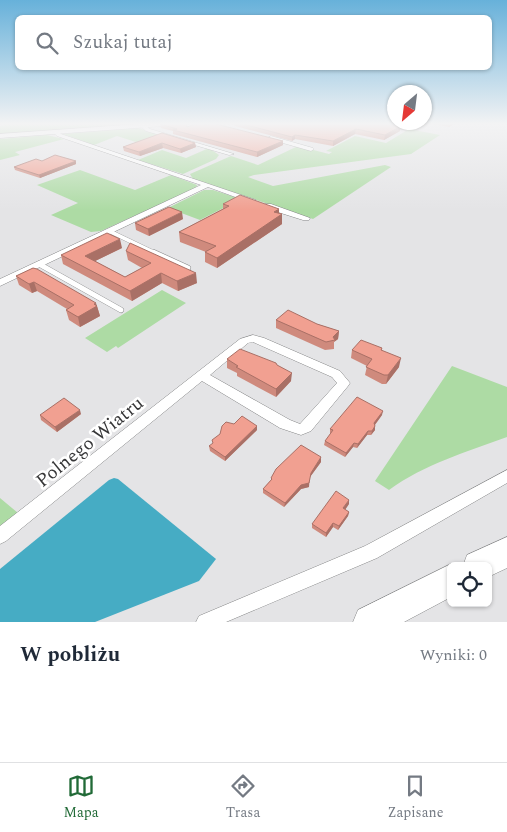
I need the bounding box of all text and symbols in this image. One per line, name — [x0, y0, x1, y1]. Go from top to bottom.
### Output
search box — [15, 15, 492, 70]
text: Szukaj tutaj — [73, 28, 173, 57]
icon: search — [33, 29, 61, 57]
north arrow — [387, 85, 432, 130]
street label: Polnego Wiatru — [30, 389, 151, 495]
map controls — [447, 562, 492, 607]
button: locate — [447, 562, 492, 607]
text: W pobliżu — [20, 639, 120, 671]
text: Wyniki: 0 — [420, 643, 487, 667]
tab: Mapa — [64, 772, 99, 823]
tab: Trasa — [226, 772, 260, 823]
tab: Zapisane — [387, 772, 443, 823]

